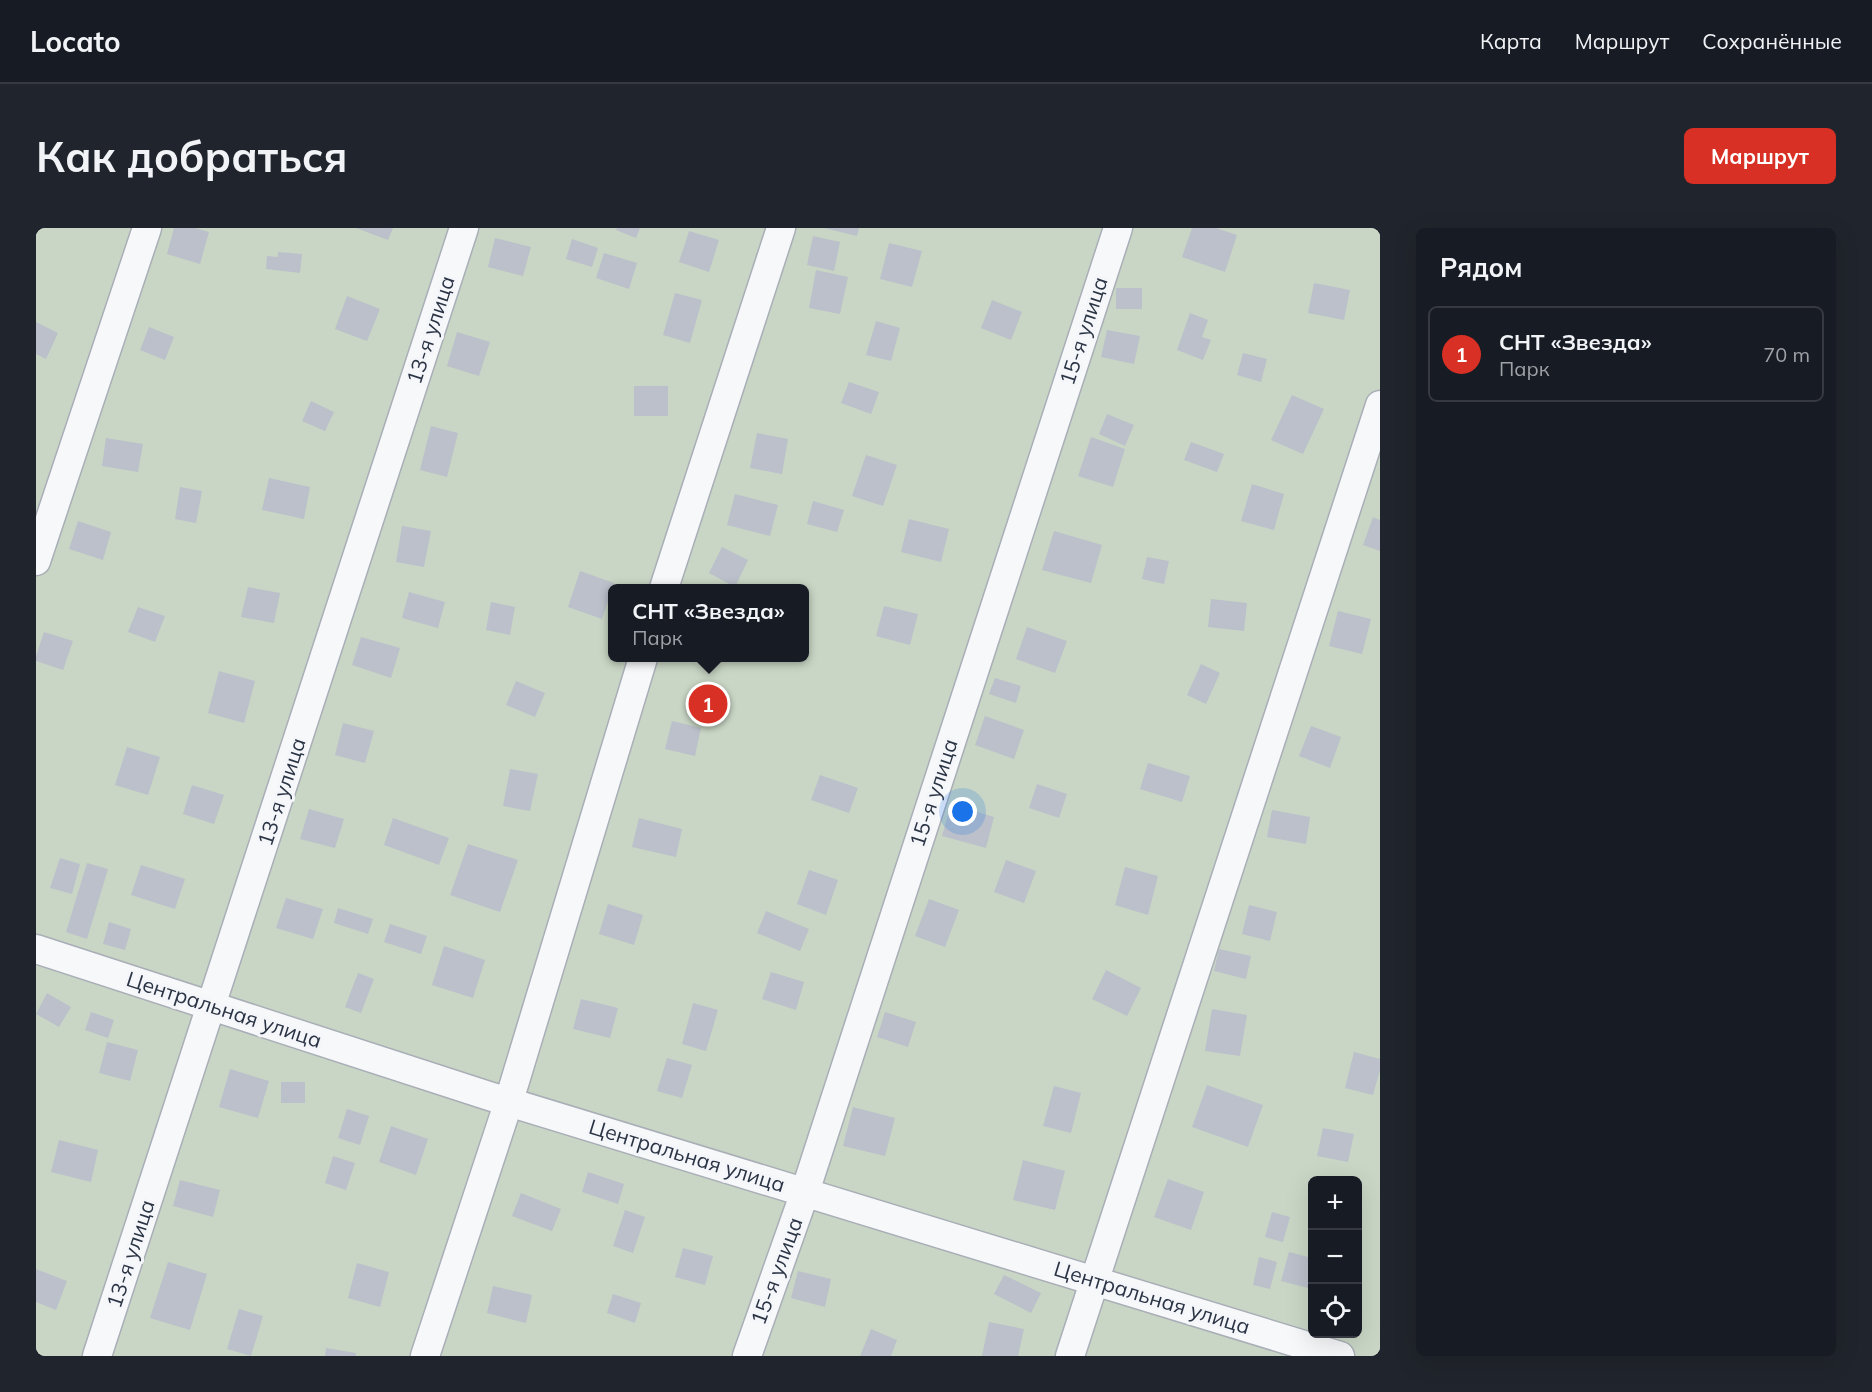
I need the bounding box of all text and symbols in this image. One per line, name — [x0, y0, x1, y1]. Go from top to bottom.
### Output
text: Locato — [30, 24, 121, 59]
text: Карта — [1480, 28, 1542, 54]
text: Маршрут — [1575, 28, 1669, 54]
text: Сохранённые — [1702, 28, 1842, 54]
button: Маршрут — [1684, 128, 1836, 184]
text: Как добраться — [36, 130, 348, 183]
text: Рядом — [1440, 251, 1523, 284]
street label: 13-я улица — [400, 272, 460, 387]
street label: 15-я улица — [1053, 273, 1113, 388]
text: СНТ «Звезда» — [1499, 328, 1652, 356]
text: 1 — [1456, 342, 1468, 367]
text: 70 m — [1763, 342, 1810, 367]
text: Парк — [1499, 356, 1549, 381]
popup — [608, 584, 809, 662]
text: СНТ «Звезда» — [632, 597, 785, 625]
text: Парк — [632, 625, 683, 650]
pin: 1 — [688, 682, 728, 726]
street label: 13-я улица — [251, 734, 311, 849]
street label: 15-я улица — [903, 735, 963, 850]
your location — [948, 797, 977, 826]
street label: Центральная улица — [123, 965, 325, 1053]
street label: Центральная улица — [586, 1113, 788, 1197]
map controls — [1308, 1176, 1362, 1338]
button: + — [1308, 1176, 1362, 1230]
street label: 13-я улица — [100, 1196, 160, 1311]
street label: 15-я улица — [745, 1213, 807, 1328]
button: − — [1308, 1230, 1362, 1284]
street label: Центральная улица — [1051, 1255, 1253, 1339]
button: locate — [1308, 1284, 1362, 1338]

